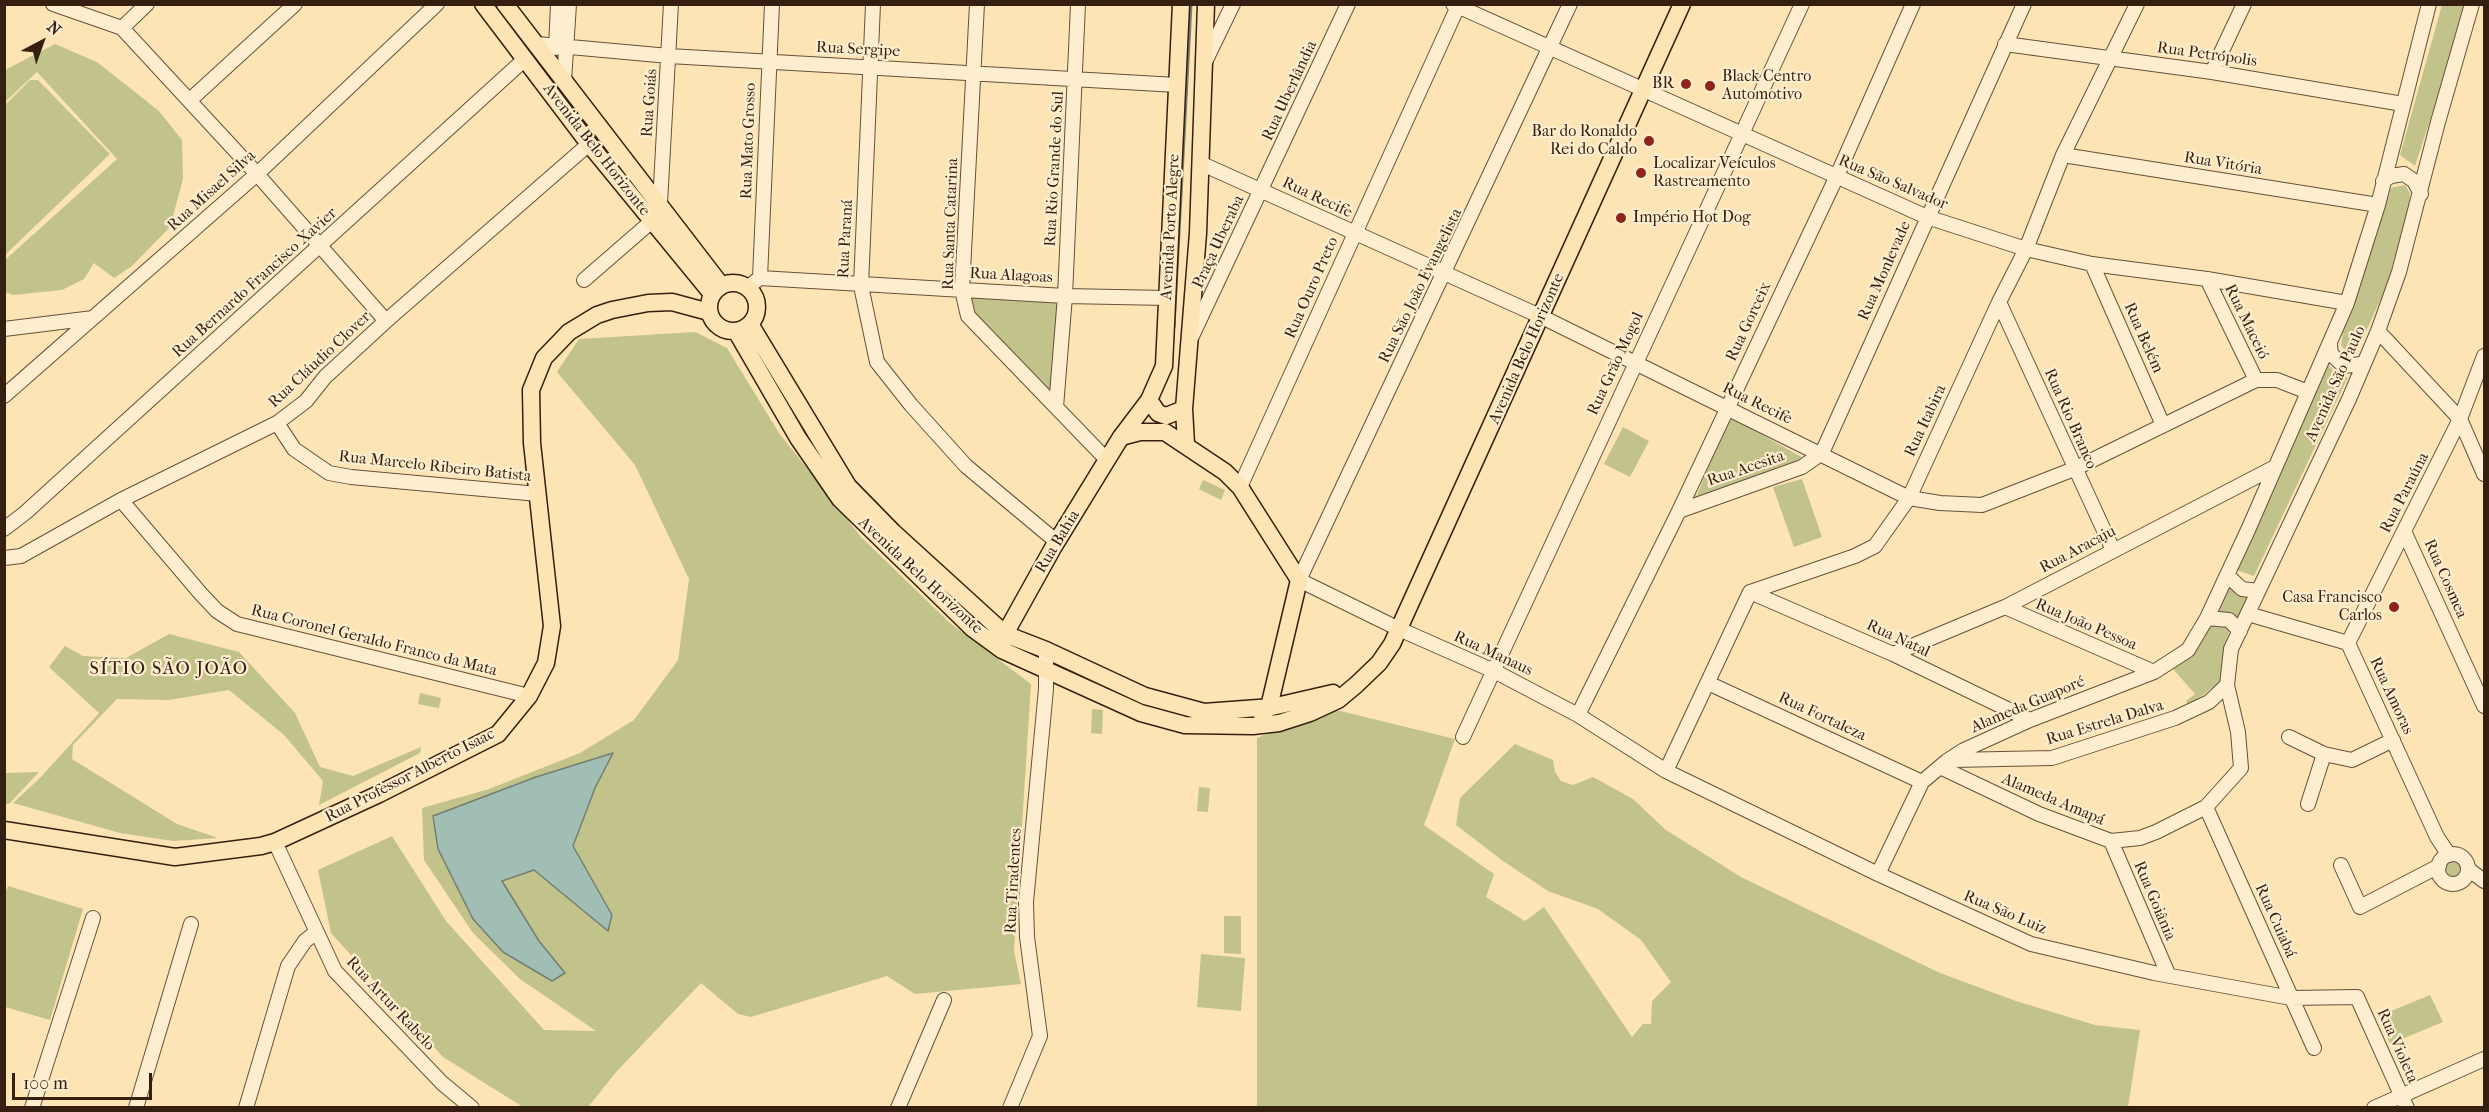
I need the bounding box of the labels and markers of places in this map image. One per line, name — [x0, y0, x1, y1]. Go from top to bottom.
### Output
place label: Black Centro Automotivo — [1722, 67, 1811, 105]
place label: BR — [1652, 74, 1674, 94]
marker: BR — [1679, 77, 1693, 91]
marker: Black Centro Automotivo — [1703, 79, 1717, 93]
place label: Bar do Ronaldo Rei do Caldo — [1531, 122, 1637, 160]
marker: Bar do Ronaldo Rei do Caldo — [1642, 134, 1656, 148]
place label: Localizar Veículos Rastreamento — [1653, 154, 1776, 192]
marker: Localizar Veículos Rastreamento — [1634, 166, 1648, 180]
place label: Império Hot Dog — [1633, 208, 1751, 228]
marker: Império Hot Dog — [1614, 211, 1628, 225]
place label: Casa Francisco Carlos — [2282, 588, 2382, 626]
marker: Casa Francisco Carlos — [2387, 600, 2401, 614]

